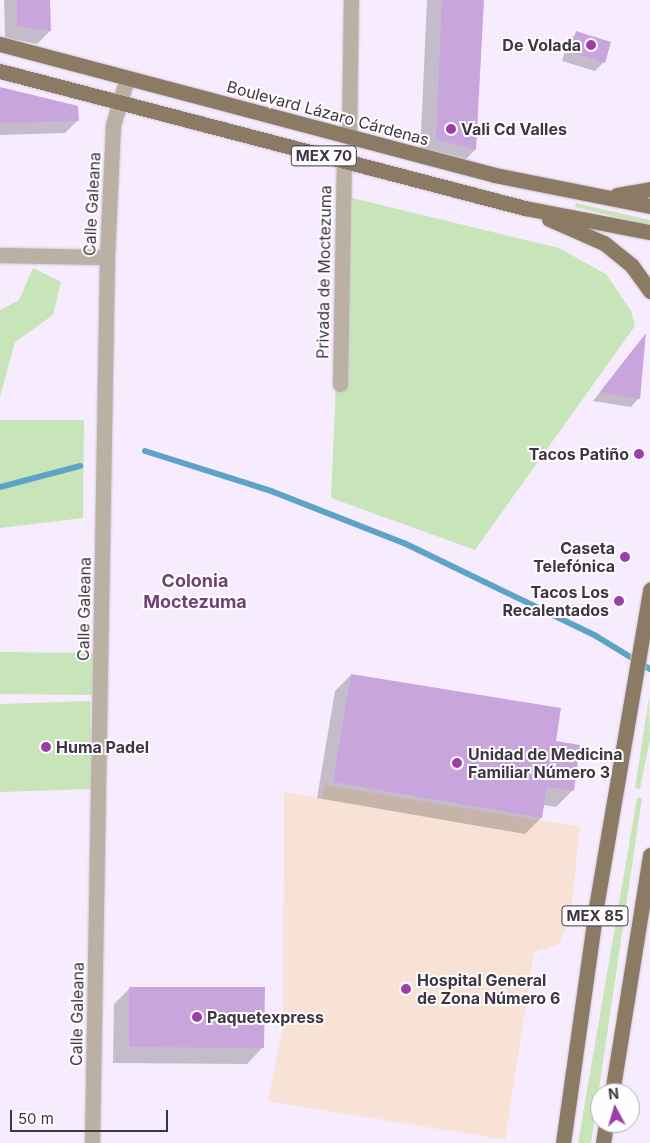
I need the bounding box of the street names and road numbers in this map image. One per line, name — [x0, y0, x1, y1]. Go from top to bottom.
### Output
street label: Boulevard Lázaro Cárdenas — [225, 77, 431, 149]
road number: MEX 70 — [290, 144, 358, 168]
street label: Calle Galeana — [80, 152, 104, 256]
street label: Privada de Moctezuma — [313, 185, 335, 359]
street label: Calle Galeana — [73, 557, 95, 661]
road number: MEX 85 — [561, 904, 629, 928]
street label: Calle Galeana — [66, 962, 88, 1066]

